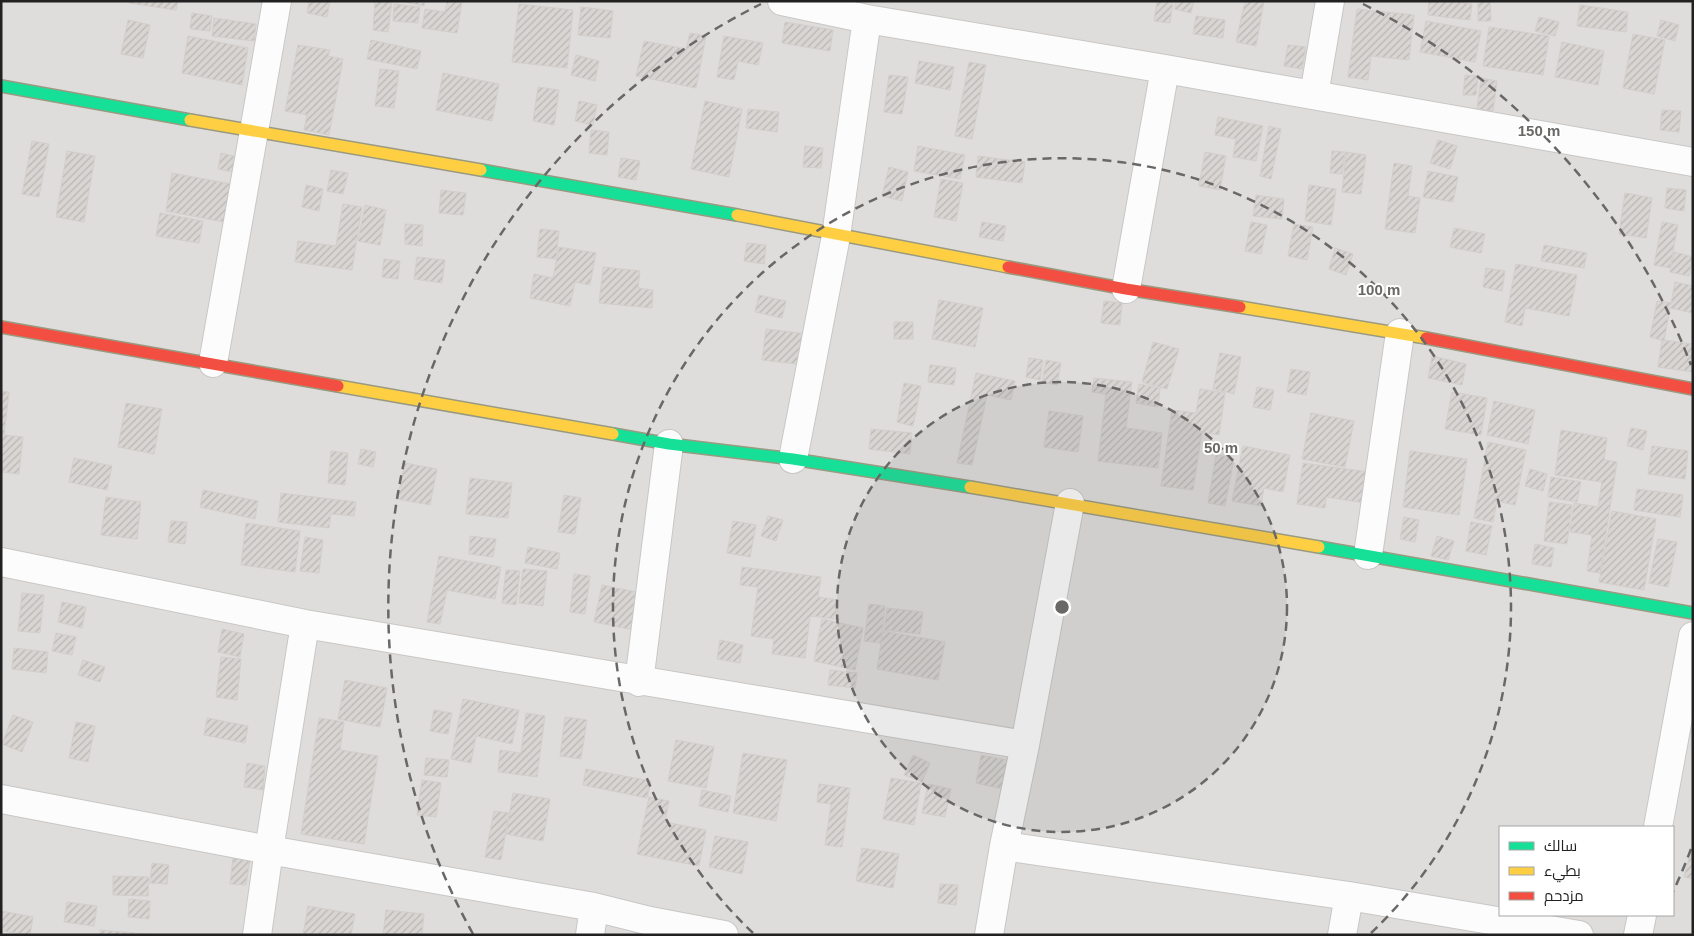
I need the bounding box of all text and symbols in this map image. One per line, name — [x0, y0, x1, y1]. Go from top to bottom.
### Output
text: 150 m — [1518, 122, 1560, 139]
text: 100 m — [1358, 281, 1400, 298]
text: 50 m — [1204, 439, 1238, 456]
centre of rings — [1053, 598, 1071, 616]
legend — [1499, 826, 1674, 916]
text: سالك — [1544, 837, 1577, 854]
text: بطيء — [1544, 862, 1581, 883]
text: مزدحم — [1544, 887, 1584, 906]

